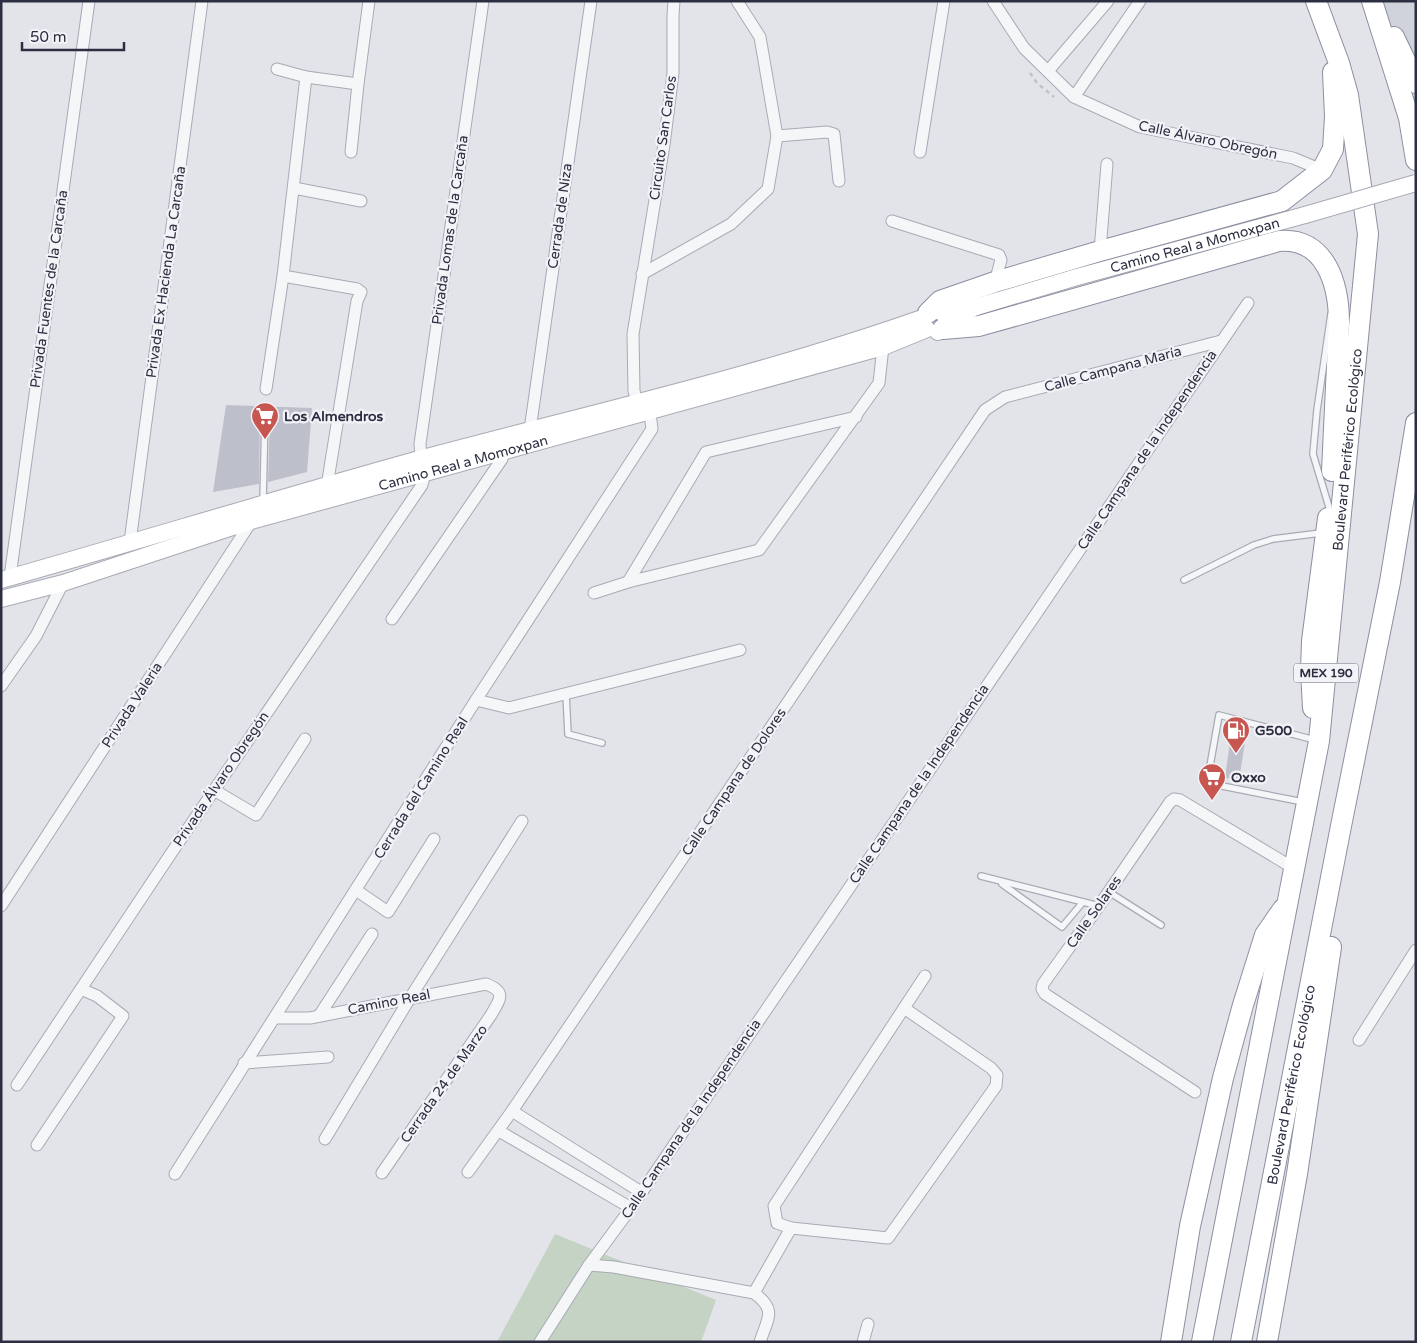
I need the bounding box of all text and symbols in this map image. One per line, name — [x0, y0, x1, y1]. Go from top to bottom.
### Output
scale bar — [22, 20, 125, 52]
text: 50 m — [30, 28, 67, 46]
street label: Circuito San Carlos — [646, 74, 680, 201]
street label: Calle Álvaro Obregón — [1137, 117, 1279, 163]
street label: Privada Lomas de la Carcaña — [428, 134, 472, 326]
street label: Cerrada de Niza — [544, 162, 576, 270]
street label: Privada Ex Hacienda La Carcaña — [143, 165, 189, 379]
street label: Privada Fuentes de la Carcaña — [27, 189, 71, 389]
street label: Camino Real a Momoxpan — [1108, 214, 1282, 276]
street label: Calle Campana María — [1042, 342, 1184, 396]
street label: Calle Campana de la Independencia — [1074, 347, 1220, 553]
street label: Boulevard Periférico Ecológico — [1329, 348, 1365, 552]
supermarket icon: Los Almendros — [250, 401, 280, 440]
place label: Los Almendros — [284, 408, 384, 425]
street label: Camino Real a Momoxpan — [377, 431, 550, 494]
street label: Privada Valeria — [98, 659, 166, 751]
road number: MEX 190 — [1294, 664, 1358, 682]
street label: Calle Campana de la Independencia — [846, 681, 992, 887]
street label: Calle Campana de Dolores — [678, 705, 790, 859]
street label: Privada Álvaro Obregón — [169, 708, 273, 850]
street label: Cerrada del Camino Real — [370, 714, 472, 862]
fuel station icon: G500 — [1221, 715, 1251, 754]
place label: G500 — [1255, 722, 1292, 739]
supermarket icon: Oxxo — [1197, 762, 1227, 801]
place label: Oxxo — [1231, 769, 1266, 786]
street label: Calle Solares — [1063, 872, 1125, 951]
street label: Boulevard Periférico Ecológico — [1263, 983, 1319, 1186]
street label: Camino Real — [346, 986, 432, 1018]
street label: Calle Campana de la Independencia — [618, 1016, 764, 1222]
street label: Cerrada 24 de Marzo — [397, 1022, 491, 1146]

